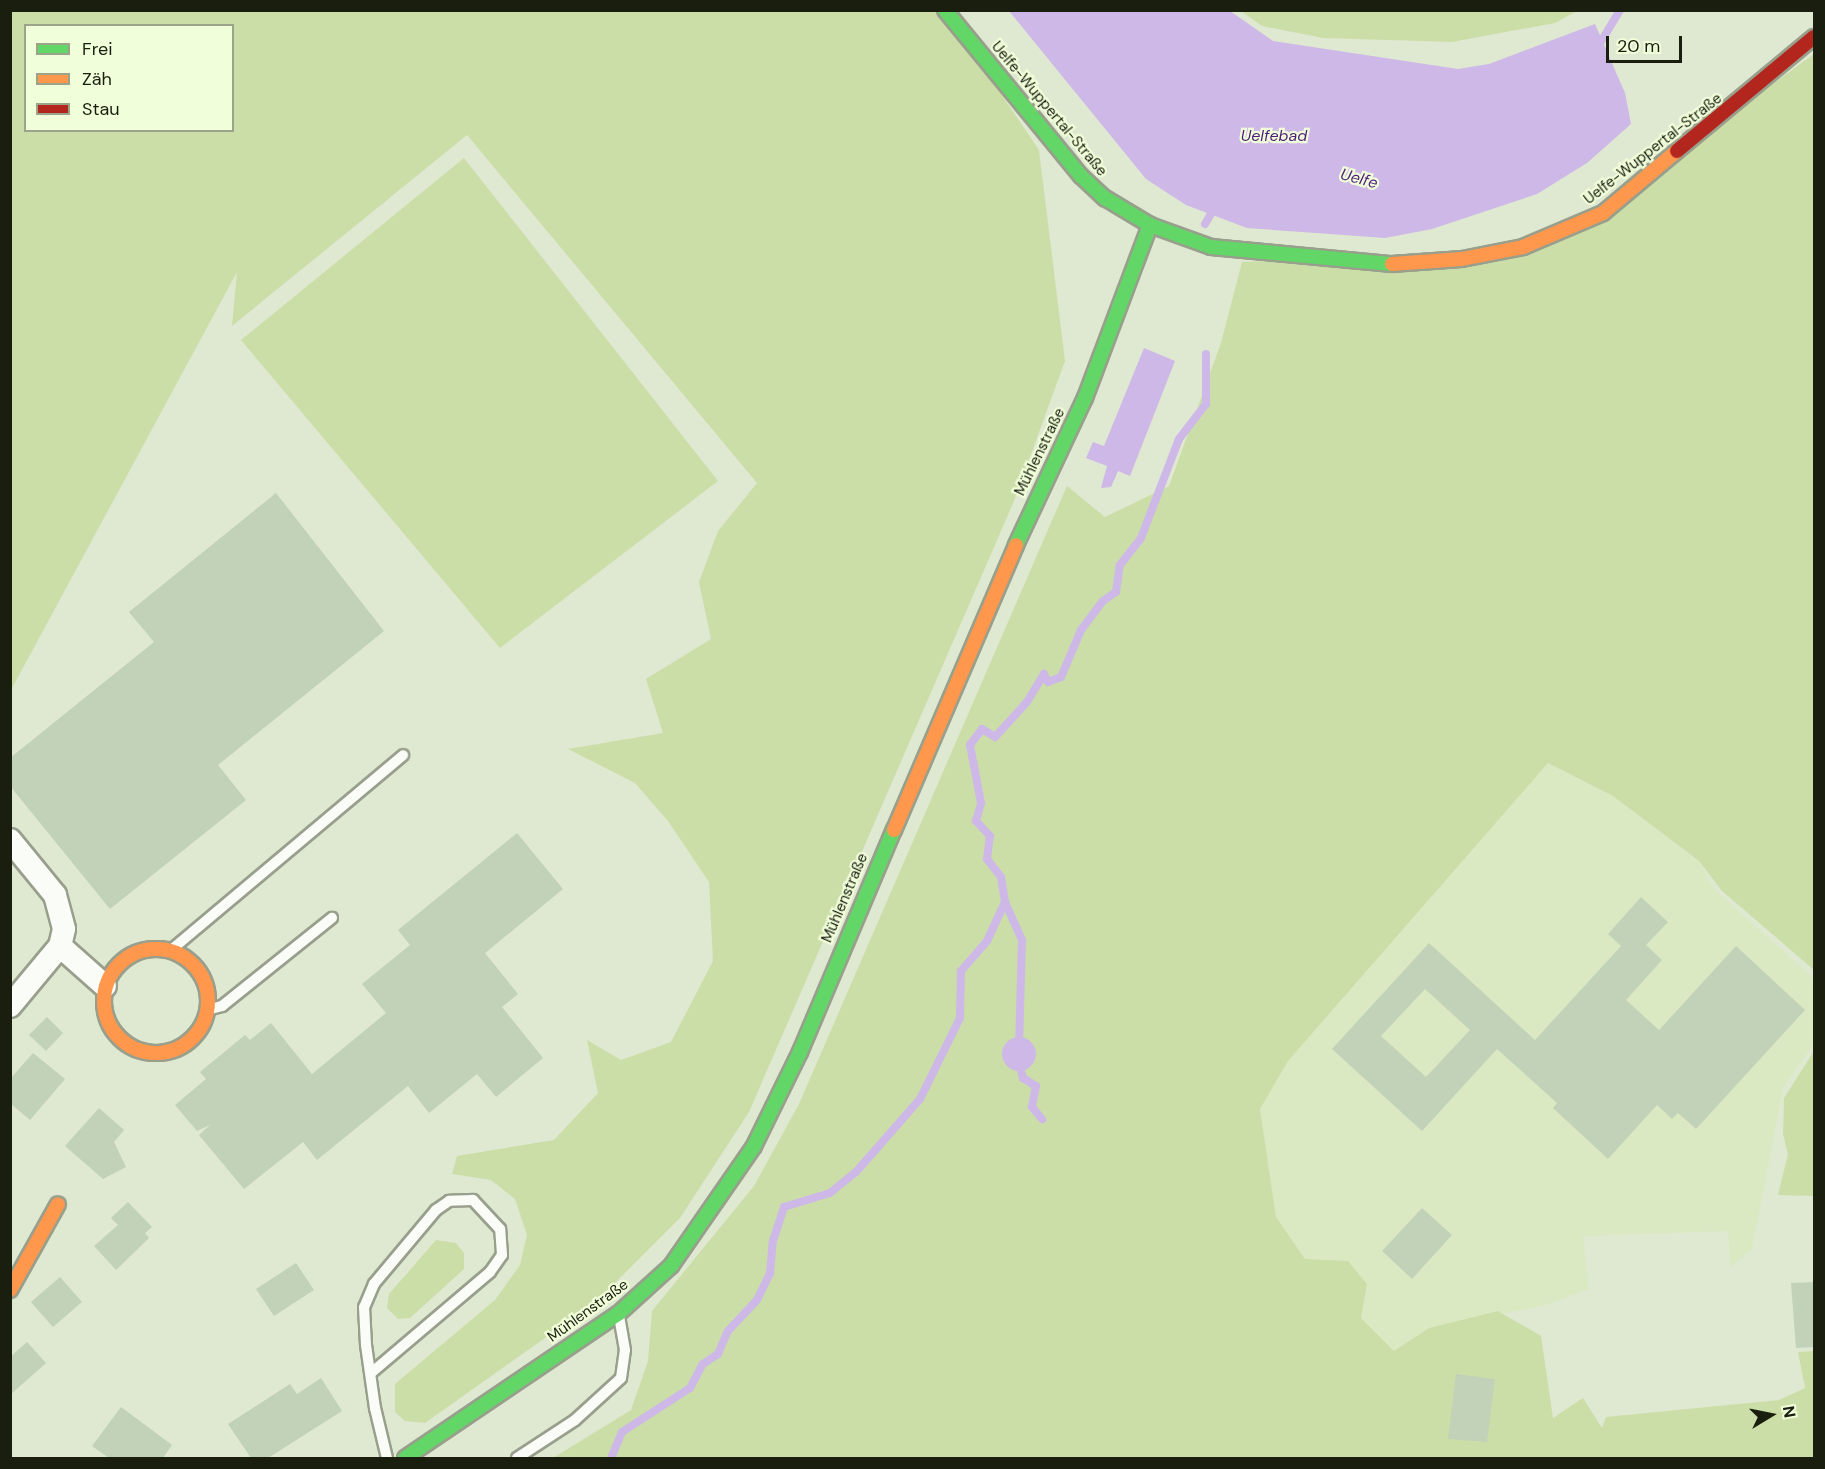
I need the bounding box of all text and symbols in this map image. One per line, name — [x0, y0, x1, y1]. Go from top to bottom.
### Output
legend — [24, 24, 234, 132]
scale bar — [1609, 24, 1686, 62]
text: 20 m — [1617, 34, 1660, 58]
text: Frei — [82, 37, 113, 61]
street label: Uelfe-Wuppertal-Straße — [987, 38, 1111, 180]
text: Zäh — [82, 67, 112, 91]
street label: Uelfe-Wuppertal-Straße — [1580, 89, 1726, 209]
text: Stau — [82, 97, 120, 121]
water label: Uelfebad — [1241, 126, 1307, 146]
water label: Uelfe — [1338, 165, 1380, 193]
street label: Mühlenstraße — [1011, 405, 1069, 499]
street label: Mühlenstraße — [818, 851, 872, 945]
street label: Mühlenstraße — [544, 1276, 632, 1346]
north arrow — [1741, 1385, 1801, 1445]
text: N — [1778, 1404, 1801, 1419]

